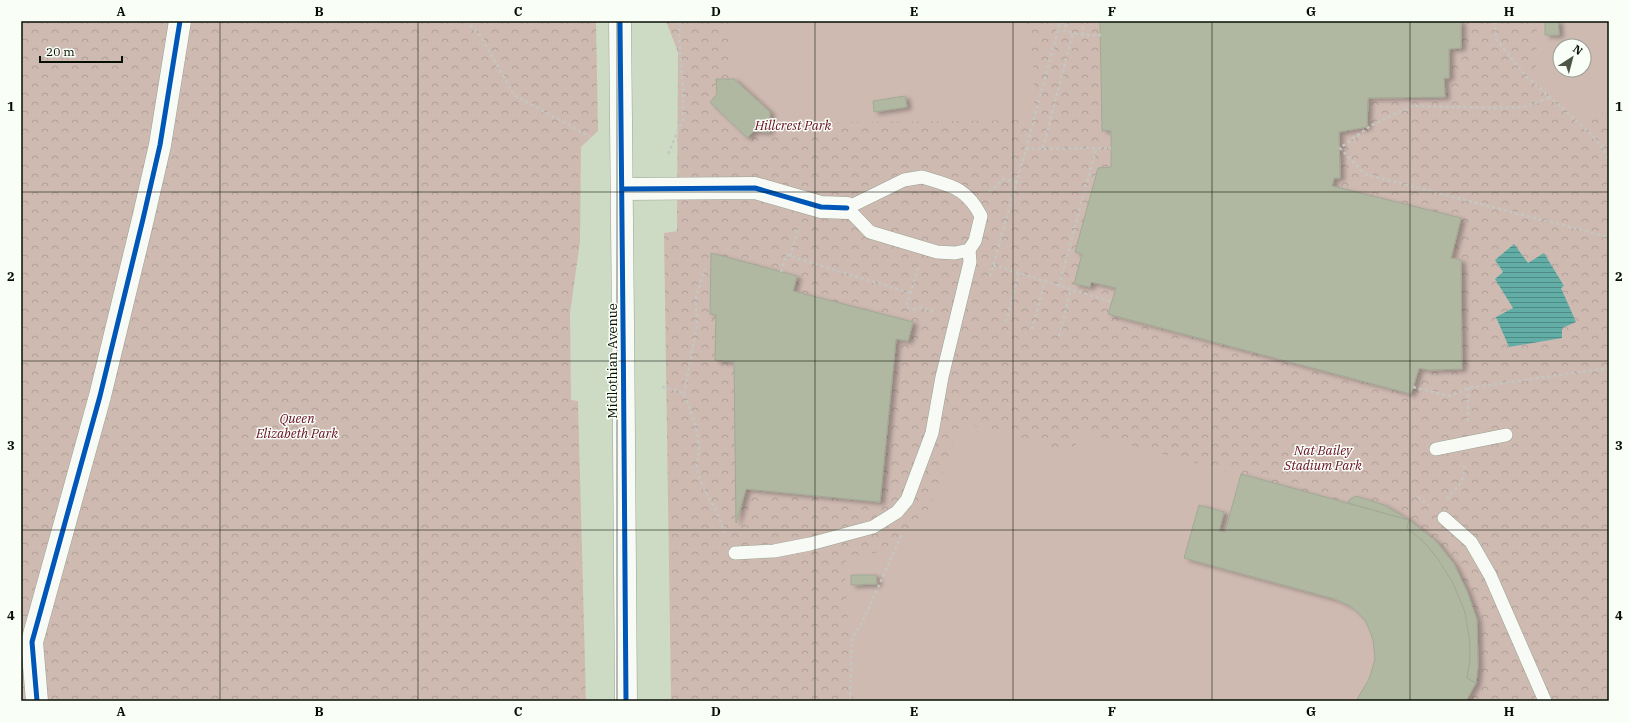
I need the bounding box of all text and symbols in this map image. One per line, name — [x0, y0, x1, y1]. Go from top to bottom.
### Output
text: A — [116, 3, 126, 20]
text: B — [314, 3, 324, 20]
text: C — [514, 3, 523, 20]
text: D — [711, 3, 721, 20]
text: E — [910, 3, 918, 20]
text: F — [1108, 3, 1116, 20]
text: G — [1306, 3, 1316, 20]
text: H — [1504, 3, 1515, 20]
scale bar — [40, 38, 122, 64]
north arrow — [1552, 38, 1592, 78]
text: N — [1570, 42, 1586, 58]
text: 20 m — [46, 44, 75, 59]
text: 1 — [7, 98, 15, 115]
text: 1 — [1615, 98, 1623, 115]
park label: Hillcrest Park — [754, 117, 831, 134]
text: 2 — [7, 268, 15, 285]
text: 2 — [1615, 268, 1623, 285]
street label: Midlothian Avenue — [604, 303, 621, 419]
park label: Queen Elizabeth Park — [255, 410, 338, 442]
text: 3 — [7, 437, 15, 454]
text: 3 — [1615, 437, 1623, 454]
park label: Nat Bailey Stadium Park — [1283, 442, 1362, 474]
text: 4 — [7, 607, 15, 624]
text: 4 — [1615, 607, 1623, 624]
text: A — [116, 703, 126, 720]
text: B — [314, 703, 324, 720]
text: C — [514, 703, 523, 720]
text: D — [711, 703, 721, 720]
text: E — [910, 703, 918, 720]
text: F — [1108, 703, 1116, 720]
text: G — [1306, 703, 1316, 720]
text: H — [1504, 703, 1515, 720]

